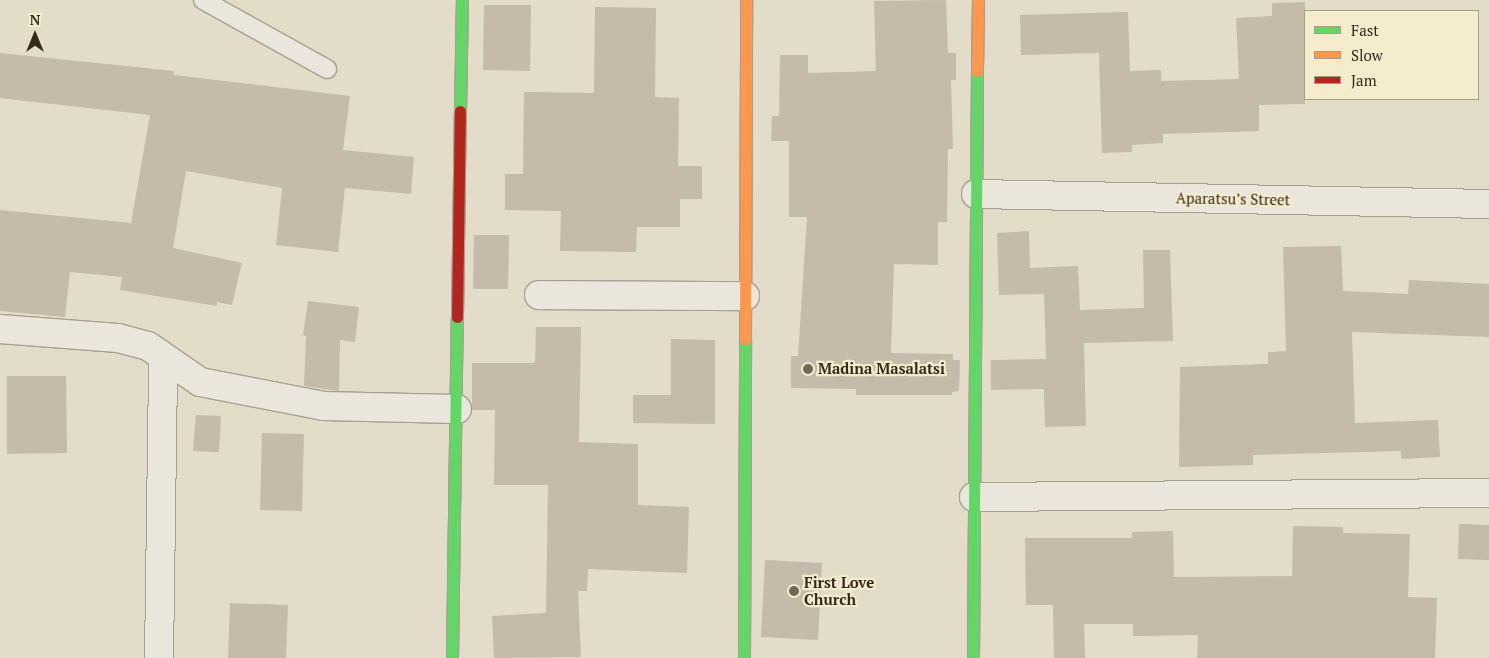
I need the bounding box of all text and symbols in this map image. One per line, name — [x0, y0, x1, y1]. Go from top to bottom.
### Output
north arrow — [10, 10, 60, 60]
text: N — [30, 10, 40, 29]
legend — [1304, 10, 1479, 100]
text: Fast — [1351, 20, 1379, 40]
text: Slow — [1351, 45, 1383, 65]
text: Jam — [1351, 70, 1377, 90]
street label: Aparatsu’s Street — [1176, 189, 1290, 209]
place label: Madina Masalatsi — [818, 360, 945, 378]
marker: Madina Masalatsi — [802, 363, 814, 375]
place label: First Love Church — [804, 573, 874, 608]
marker: First Love Church — [788, 585, 800, 597]

